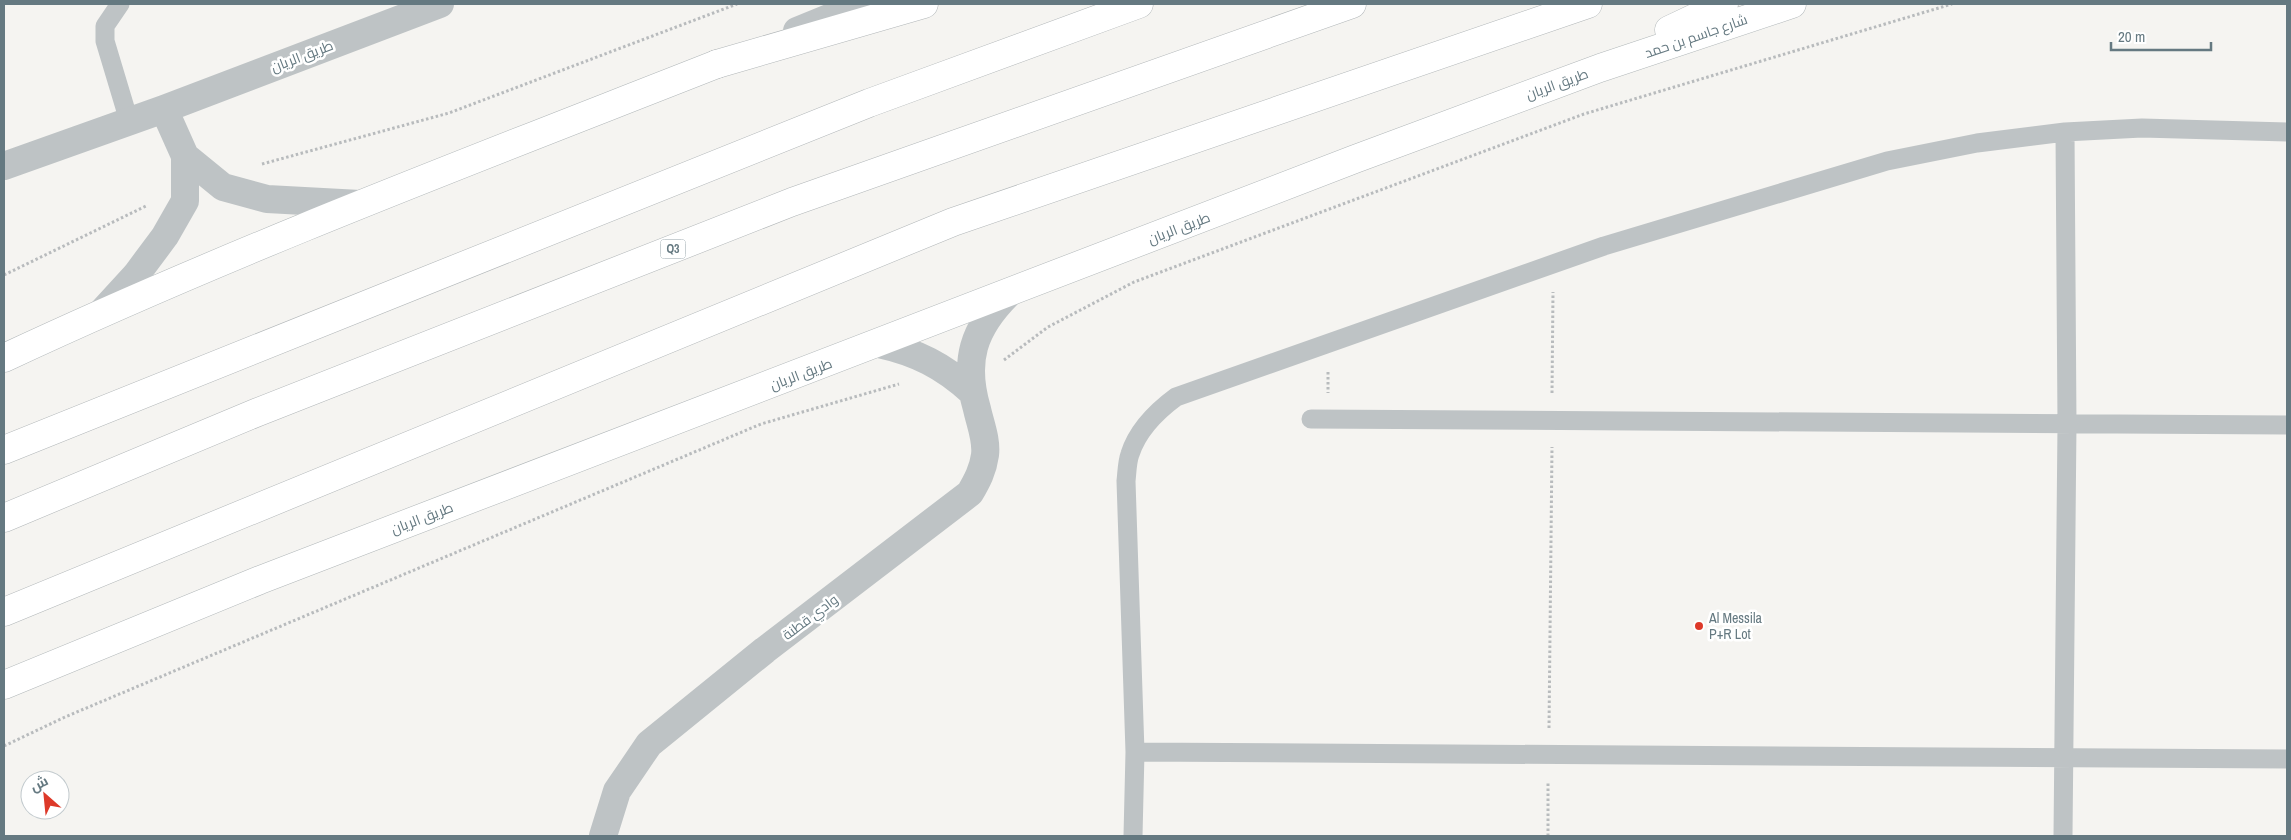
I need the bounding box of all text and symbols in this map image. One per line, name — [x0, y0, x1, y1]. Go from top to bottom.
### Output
street label: شارع جاسم بن حمد — [1642, 10, 1750, 63]
scale bar — [2111, 20, 2211, 52]
text: 20 m — [2118, 26, 2145, 47]
street label: طريق الريان — [268, 36, 336, 76]
street label: طريق الريان — [1523, 64, 1591, 104]
street label: طريق الريان — [1145, 208, 1213, 248]
road number: Q3 — [660, 240, 686, 258]
street label: طريق الريان — [767, 354, 835, 394]
street label: طريق الريان — [388, 498, 456, 538]
street label: وادي قطنة — [779, 590, 843, 646]
place label: Al Messila P+R Lot — [1708, 609, 1763, 643]
marker: Al Messila P+R Lot — [1693, 620, 1705, 632]
north arrow — [20, 770, 70, 820]
text: ش — [27, 771, 51, 796]

